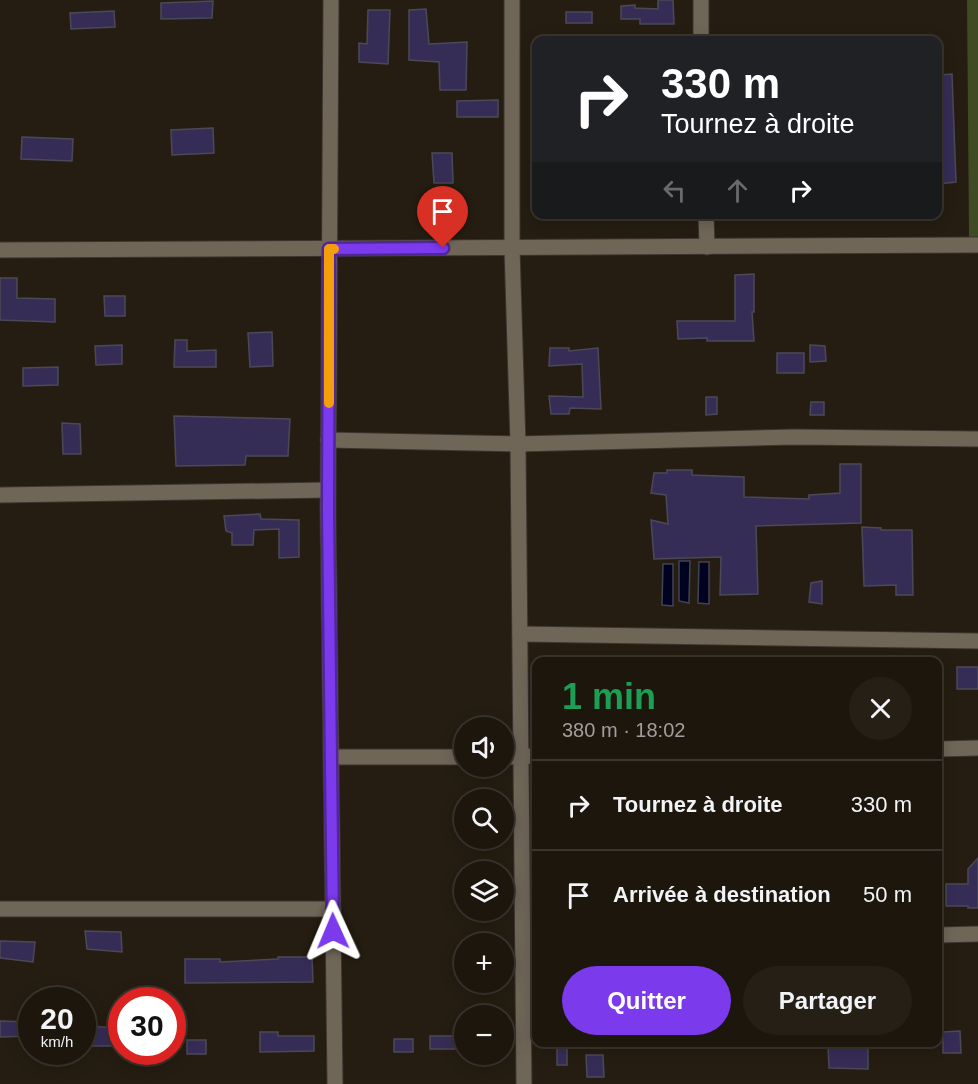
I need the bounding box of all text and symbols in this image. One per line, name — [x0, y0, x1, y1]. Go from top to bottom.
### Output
icon: right — [562, 60, 640, 138]
text: 330 m — [661, 60, 780, 107]
text: Tournez à droite — [661, 109, 855, 139]
icon: left — [658, 174, 691, 207]
icon: ahead — [721, 174, 754, 207]
icon: right — [784, 174, 817, 207]
pin — [417, 186, 468, 248]
icon: arrive — [426, 195, 459, 228]
text: 1 min — [562, 676, 656, 717]
button: close — [849, 677, 912, 740]
map controls — [454, 717, 514, 1065]
button: sound — [454, 717, 514, 777]
text: 380 m · 18:02 — [562, 719, 685, 741]
button: search — [454, 789, 514, 849]
icon: right — [562, 789, 595, 822]
text: Tournez à droite — [613, 792, 783, 817]
text: 330 m — [851, 792, 912, 817]
button: layers — [454, 861, 514, 921]
icon: arrive — [562, 879, 595, 912]
text: Arrivée à destination — [613, 882, 831, 907]
text: 50 m — [863, 882, 912, 907]
position arrow — [301, 899, 365, 963]
button: + — [454, 933, 514, 993]
button: Quitter — [562, 966, 731, 1035]
button: Partager — [743, 966, 912, 1035]
speed limit sign: 30 — [108, 987, 186, 1065]
text: 20 — [40, 1002, 74, 1035]
button: − — [454, 1005, 514, 1065]
text: km/h — [41, 1033, 73, 1050]

